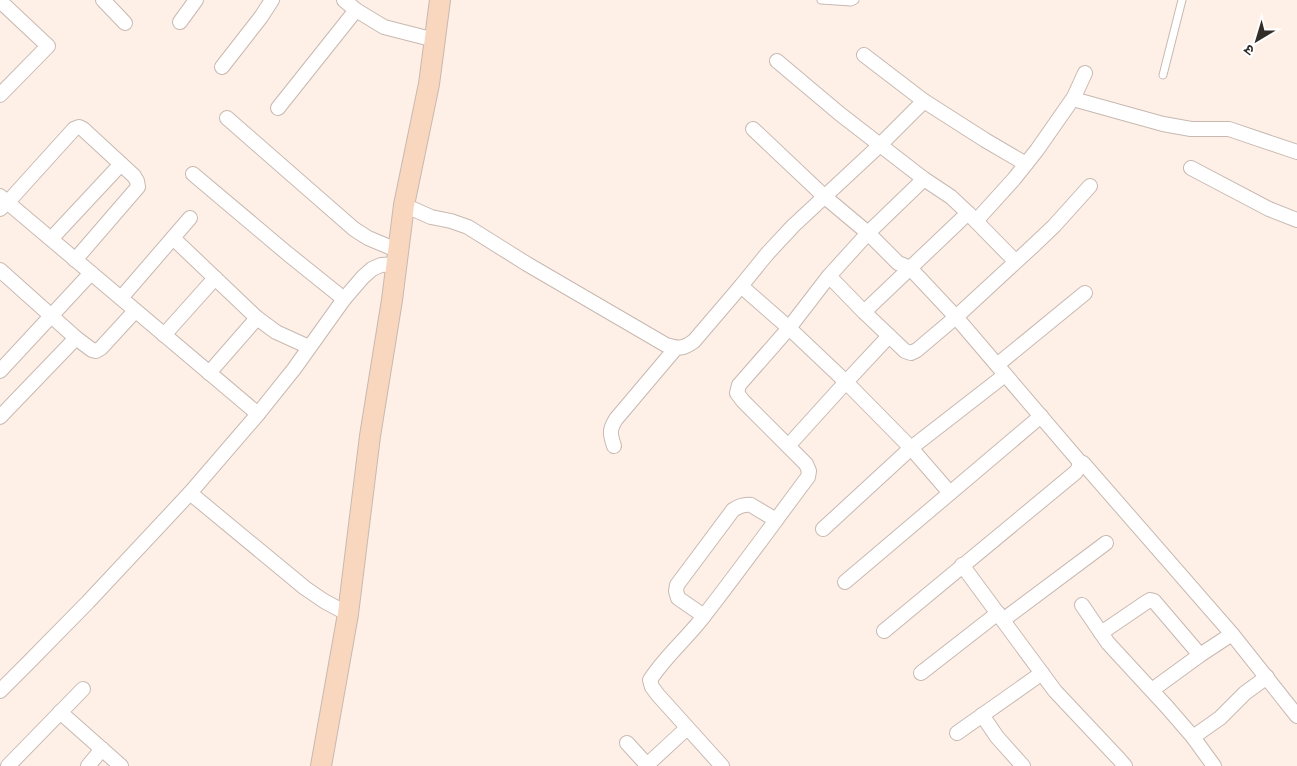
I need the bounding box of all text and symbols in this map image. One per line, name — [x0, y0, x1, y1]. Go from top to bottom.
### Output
north arrow — [1232, 15, 1282, 65]
text: उ — [1240, 40, 1258, 59]

